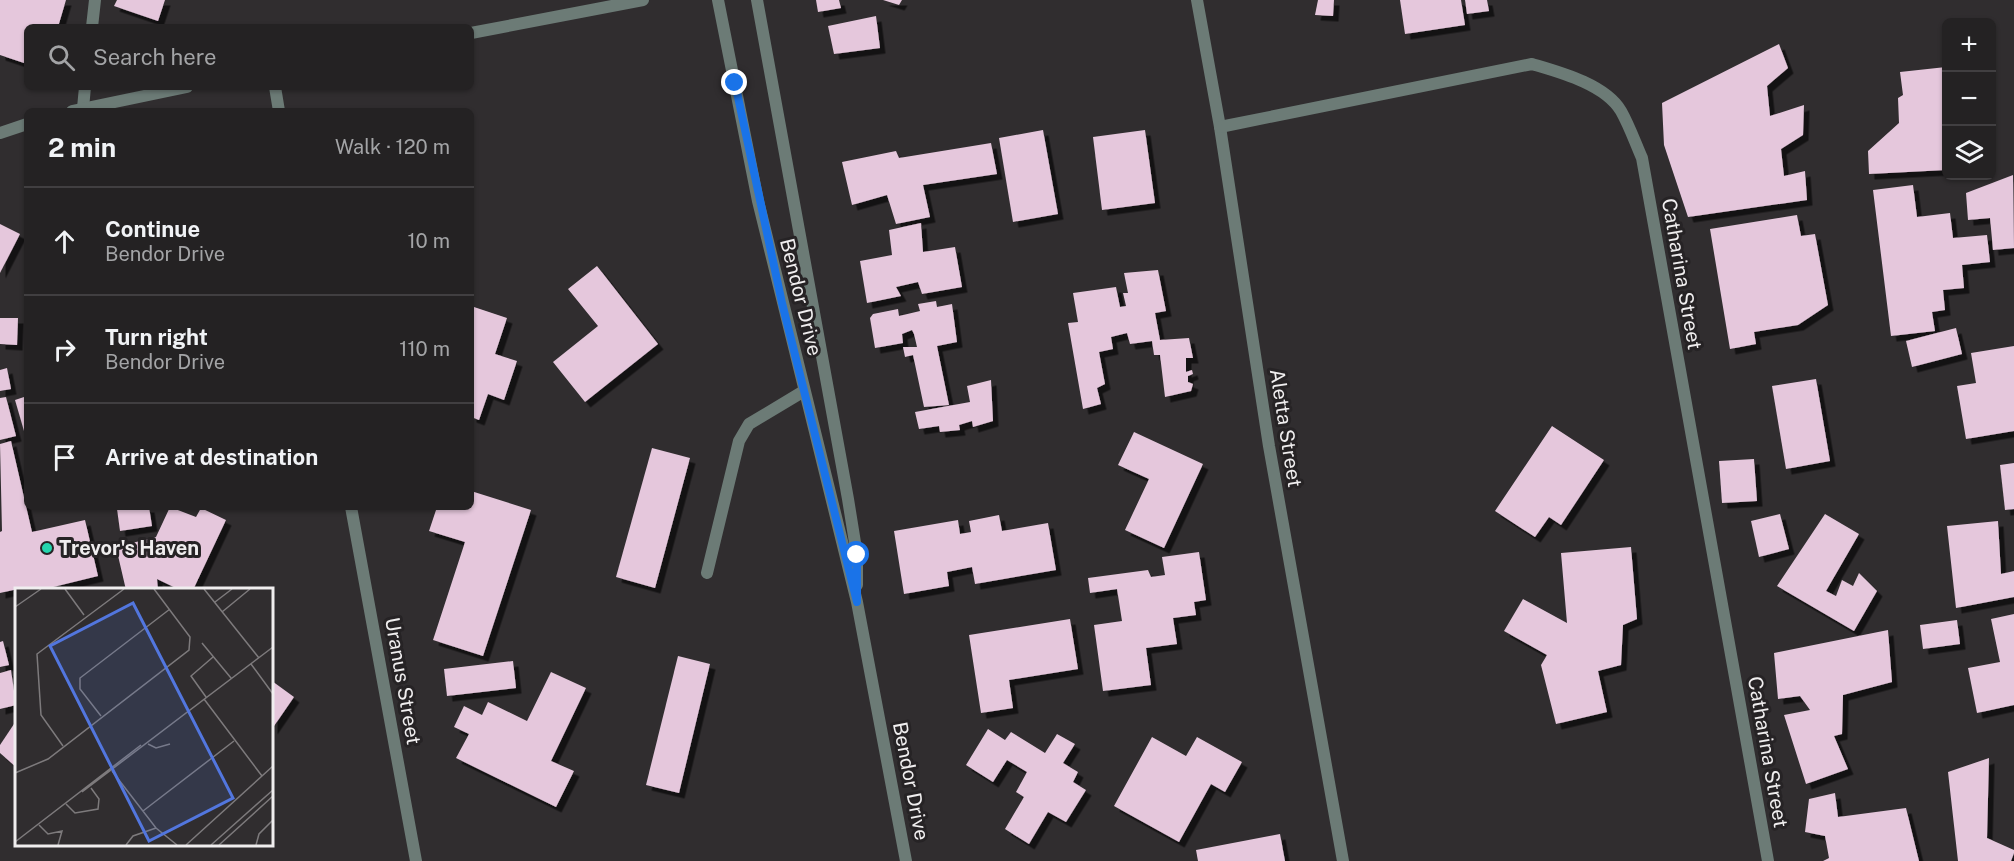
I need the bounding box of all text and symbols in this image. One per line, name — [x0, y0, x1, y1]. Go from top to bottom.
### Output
map controls — [1942, 18, 1996, 180]
button: + — [1942, 18, 1996, 72]
search box — [24, 24, 474, 90]
icon: search — [45, 41, 78, 74]
text: Search here — [93, 44, 217, 70]
route end — [721, 69, 747, 95]
button: − — [1942, 72, 1996, 126]
button: layers — [1942, 126, 1996, 180]
text: 2 min — [48, 132, 116, 163]
text: Walk · 120 m — [335, 135, 450, 159]
street label: Catharina Street — [1657, 196, 1707, 352]
text: Continue — [105, 216, 200, 242]
icon: ahead — [48, 225, 81, 258]
text: 10 m — [407, 229, 450, 253]
street label: Bendor Drive — [775, 236, 827, 358]
text: Bendor Drive — [105, 242, 225, 266]
text: Turn right — [105, 324, 208, 350]
icon: right — [48, 333, 81, 366]
text: 110 m — [399, 337, 450, 361]
text: Bendor Drive — [105, 350, 225, 374]
street label: Aletta Street — [1265, 367, 1307, 489]
icon: arrive — [48, 441, 81, 474]
text: Arrive at destination — [105, 444, 318, 470]
place label: Trevor's Haven — [59, 536, 199, 560]
marker: Trevor's Haven — [40, 541, 54, 555]
route start — [843, 541, 869, 567]
inset map — [15, 588, 273, 846]
street label: Uranus Street — [380, 615, 426, 747]
street label: Catharina Street — [1743, 674, 1793, 830]
street label: Bendor Drive — [888, 720, 934, 842]

